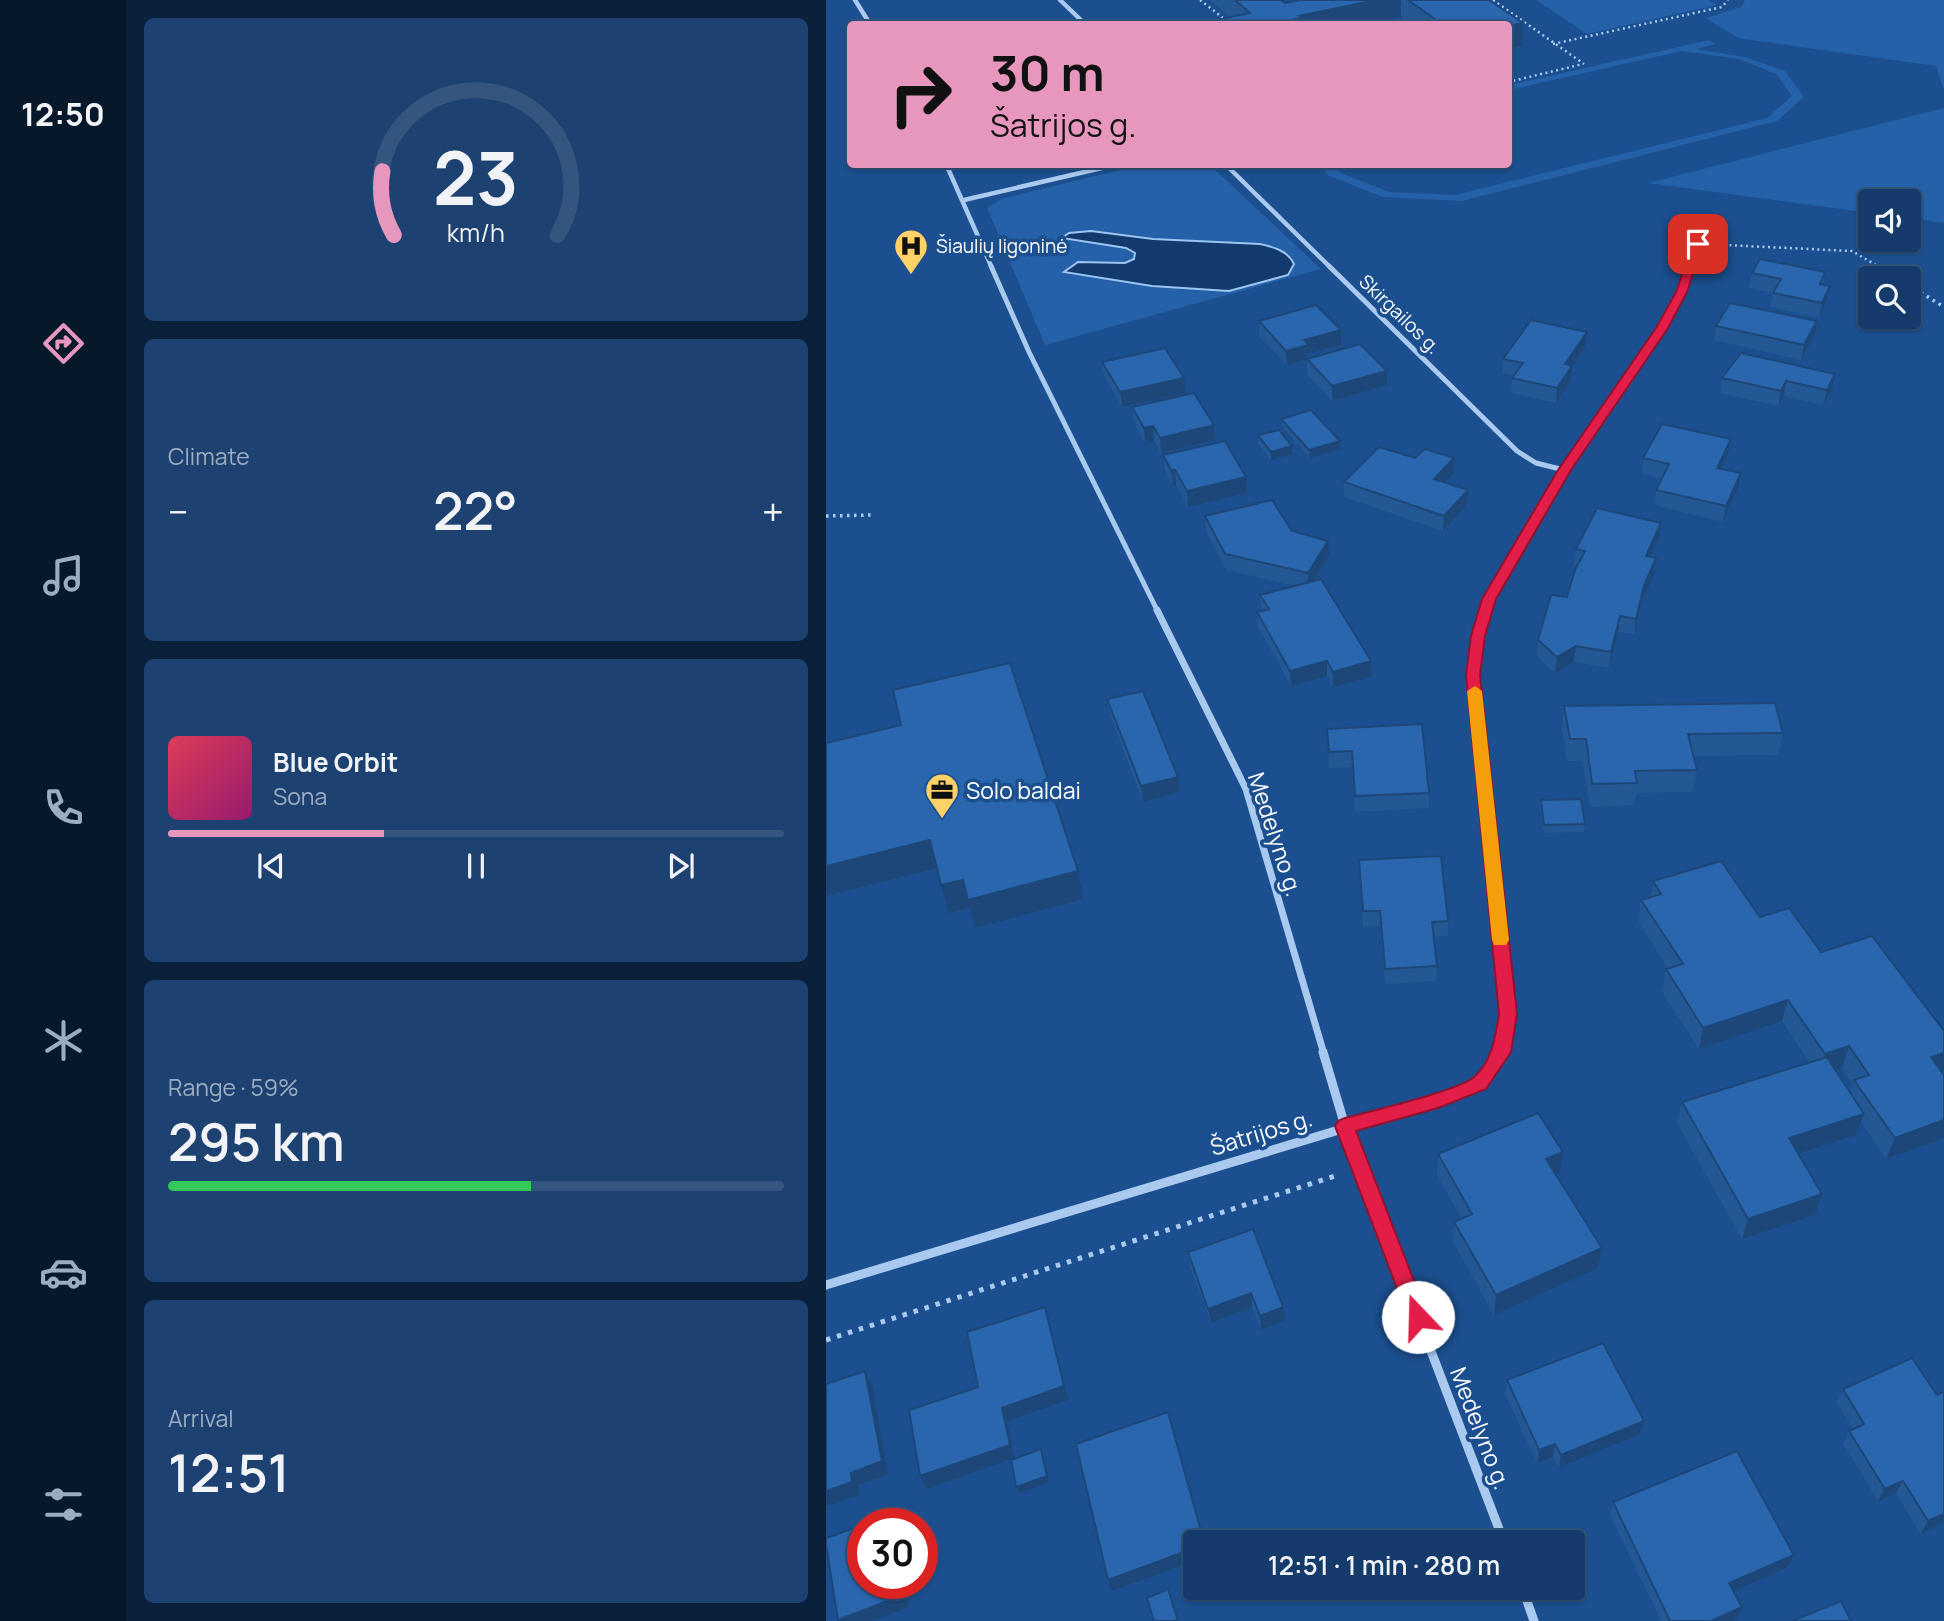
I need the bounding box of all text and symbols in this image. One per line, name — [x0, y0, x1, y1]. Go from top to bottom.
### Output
text: 30 m — [990, 39, 1105, 106]
icon: right — [875, 49, 966, 140]
text: 12:50 — [21, 92, 105, 136]
text: Šatrijos g. — [990, 103, 1136, 147]
text: 23 — [433, 128, 519, 228]
map controls — [1858, 189, 1921, 329]
button: sound — [1858, 189, 1921, 252]
pin — [1668, 214, 1728, 274]
text: km/h — [447, 215, 505, 250]
icon: arrive — [1679, 225, 1717, 263]
hospital icon: Šiaulių ligoninė — [892, 227, 930, 276]
place label: Šiaulių ligoninė — [936, 233, 1067, 259]
button: search — [1858, 266, 1921, 329]
street label: Skirgailos g. — [1354, 269, 1446, 359]
icon: directions — [39, 319, 88, 368]
text: Climate — [168, 440, 250, 472]
text: 22° — [433, 475, 518, 546]
text: − — [168, 485, 189, 537]
text: + — [762, 485, 784, 537]
icon: music — [39, 551, 88, 600]
text: Blue Orbit — [273, 744, 398, 780]
street label: Medelyno g. — [1241, 768, 1311, 900]
office icon: Solo baldai — [923, 771, 961, 820]
place label: Solo baldai — [966, 774, 1081, 806]
text: Sona — [273, 780, 327, 812]
icon: phone — [39, 783, 88, 832]
icon: previous — [252, 847, 290, 885]
icon: pause — [457, 847, 495, 885]
icon: next — [662, 847, 700, 885]
icon: climate — [39, 1016, 88, 1065]
text: Range · 59% — [168, 1071, 299, 1103]
street label: Šatrijos g. — [1206, 1101, 1316, 1163]
text: 295 km — [168, 1106, 345, 1177]
icon: car — [39, 1248, 88, 1297]
position arrow — [1381, 1280, 1455, 1354]
street label: Medelyno g. — [1443, 1362, 1519, 1494]
text: Arrival — [168, 1402, 234, 1434]
text: 12:51 — [168, 1437, 290, 1508]
icon: filters — [39, 1480, 88, 1529]
speed limit sign: 30 — [847, 1508, 938, 1599]
text: 12:51 · 1 min · 280 m — [1268, 1547, 1500, 1583]

